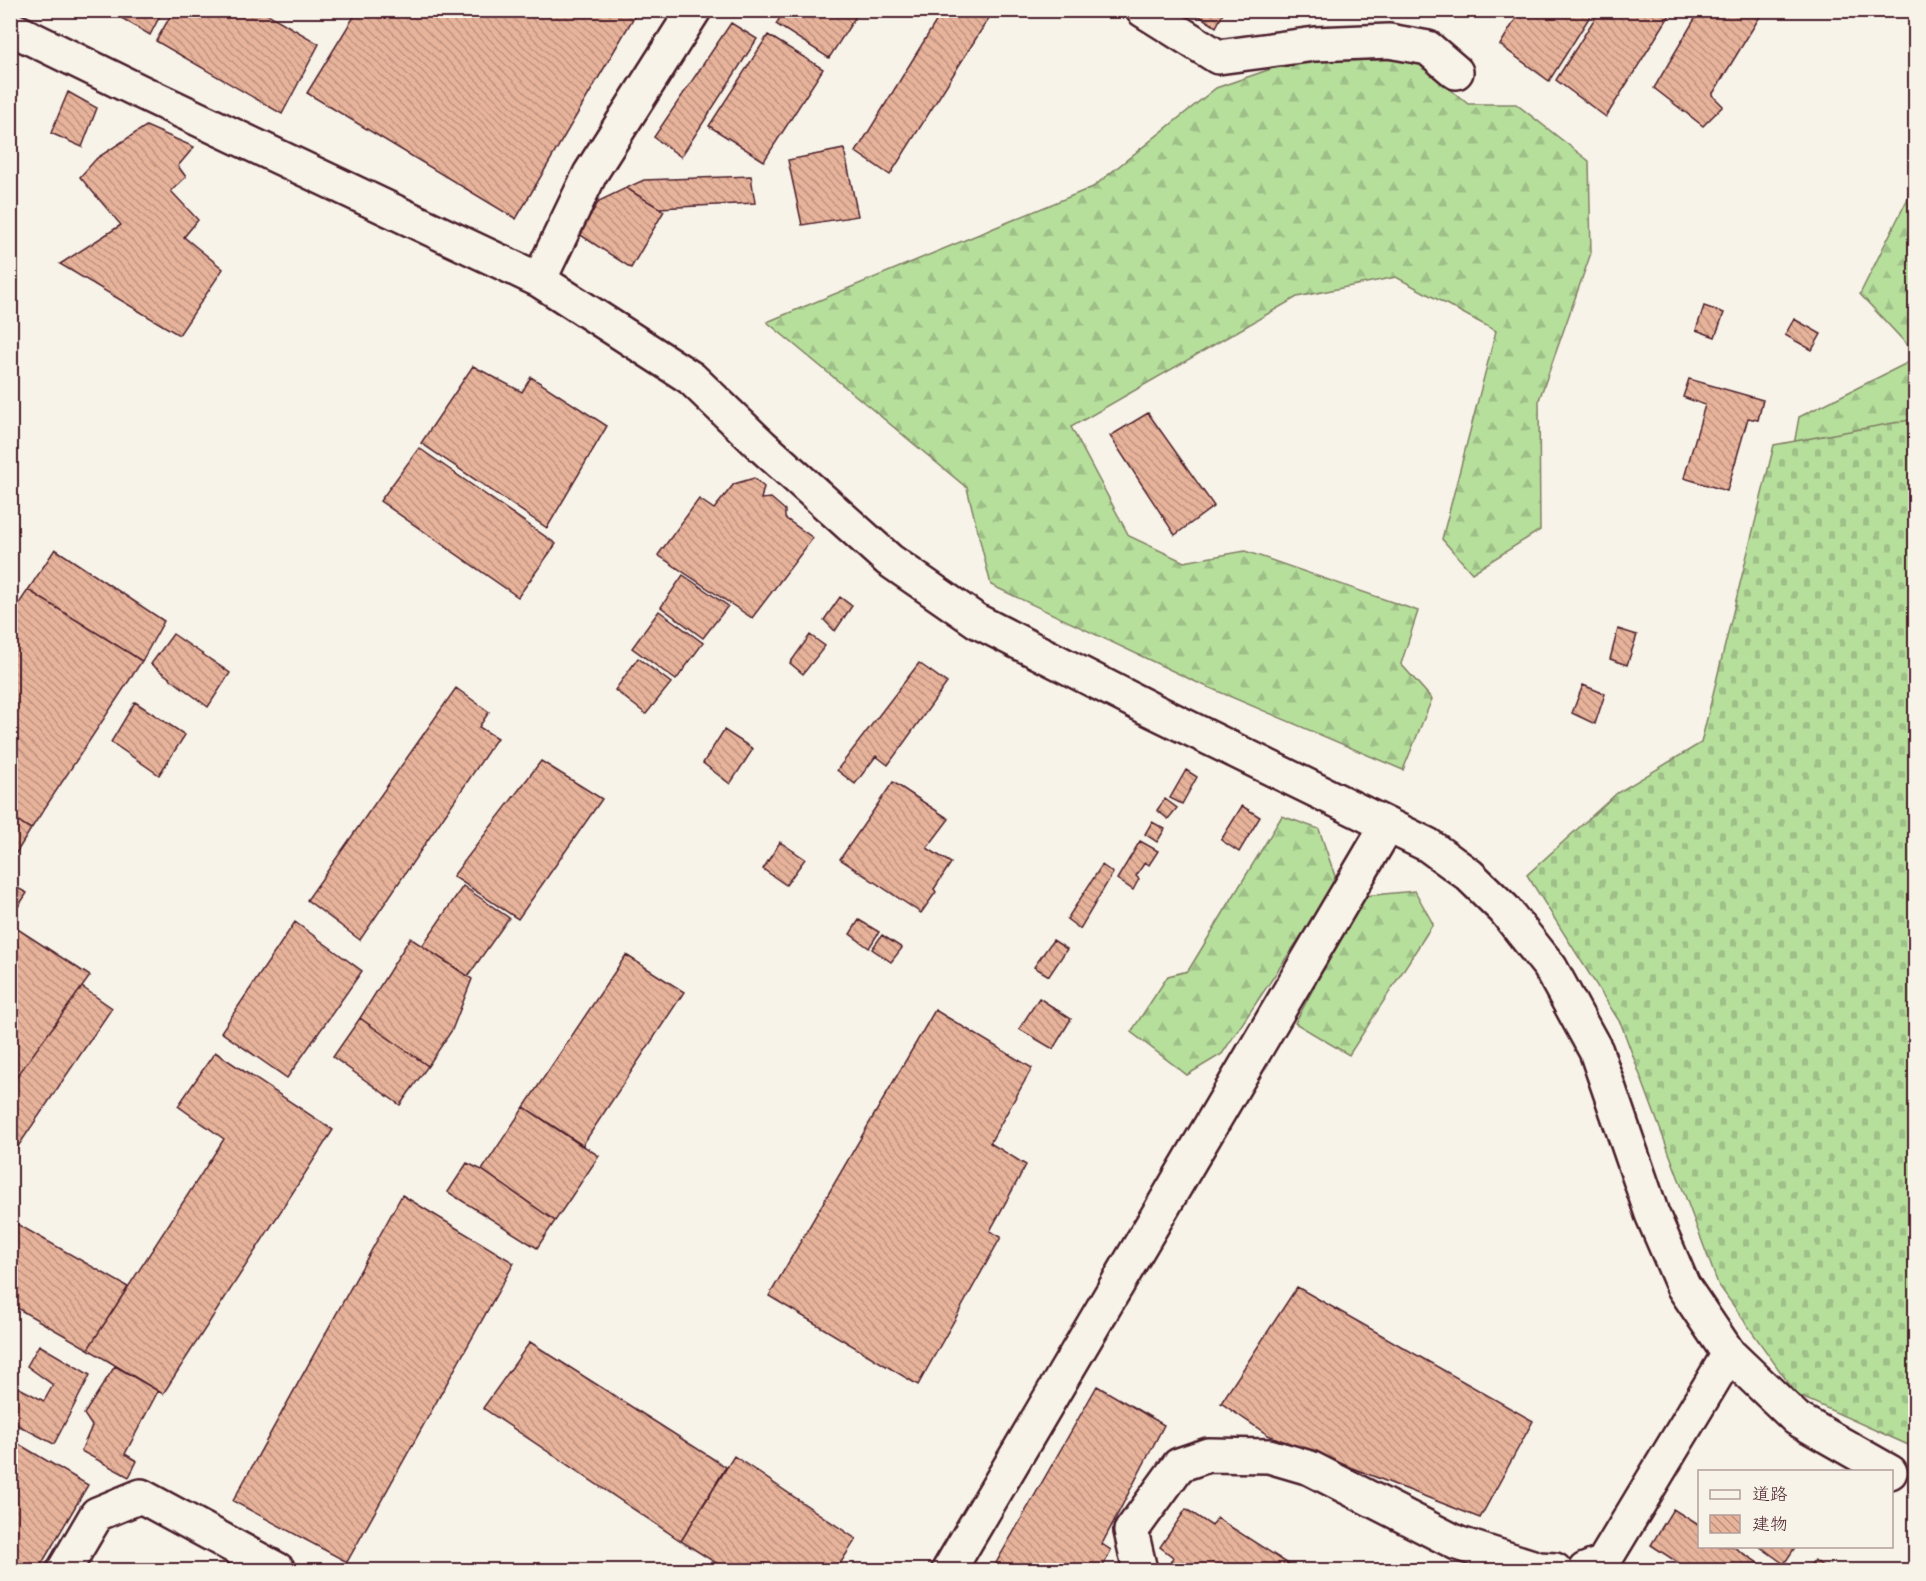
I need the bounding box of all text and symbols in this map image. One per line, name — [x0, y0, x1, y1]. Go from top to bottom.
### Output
legend — [1698, 1470, 1893, 1548]
text: 道路 — [1752, 1483, 1788, 1507]
text: 建物 — [1752, 1513, 1788, 1537]

